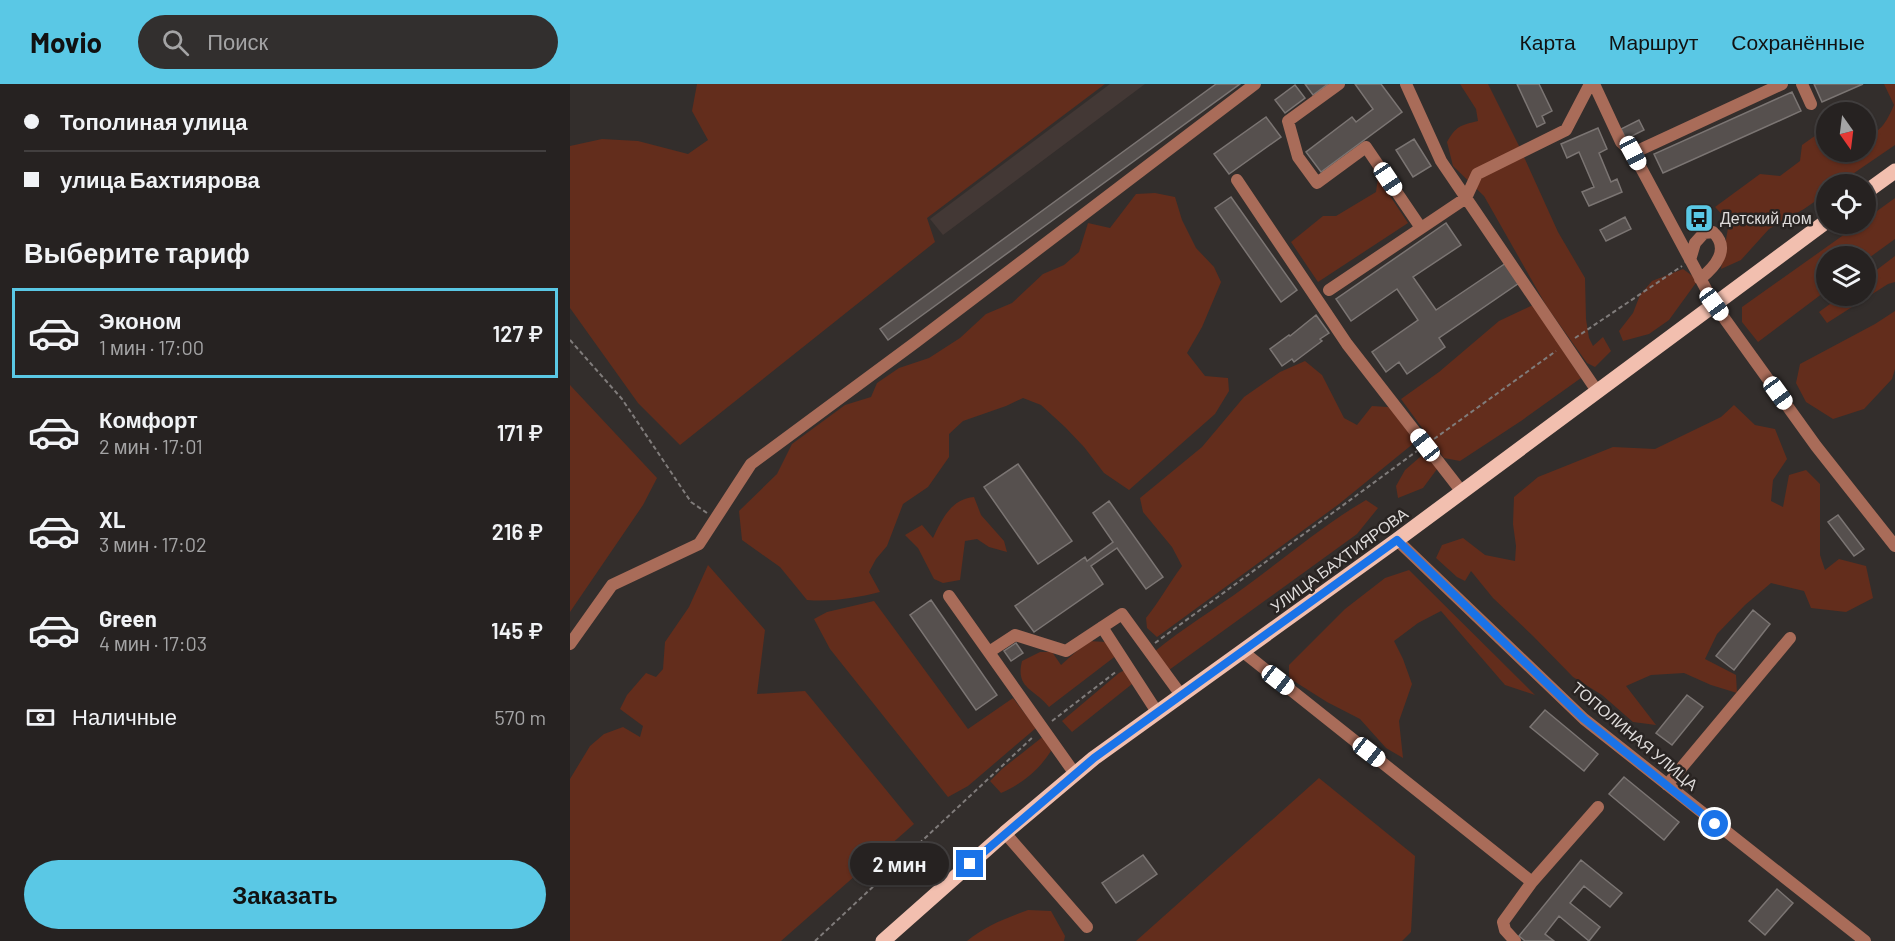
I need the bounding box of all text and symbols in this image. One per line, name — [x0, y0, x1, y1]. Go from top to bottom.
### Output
search box — [138, 15, 558, 69]
text: Movio — [30, 25, 102, 59]
icon: search — [159, 26, 192, 59]
text: Поиск — [207, 28, 268, 54]
text: Карта — [1520, 29, 1576, 54]
text: Маршрут — [1609, 29, 1698, 54]
text: Сохранённые — [1731, 29, 1865, 54]
north arrow — [1816, 102, 1876, 162]
map controls — [1816, 102, 1876, 306]
text: Тополиная улица — [60, 108, 247, 134]
car — [1617, 133, 1649, 173]
car — [1370, 159, 1406, 199]
text: улица Бахтиярова — [60, 166, 260, 192]
button: locate — [1816, 174, 1876, 234]
bus stop icon: Детский дом — [1683, 202, 1715, 234]
place label: Детский дом — [1720, 208, 1812, 227]
text: Выберите тариф — [24, 236, 250, 268]
button: layers — [1816, 246, 1876, 306]
car — [1696, 284, 1732, 324]
icon: car — [27, 306, 81, 360]
text: Эконом — [99, 307, 182, 333]
text: 127 ₽ — [493, 320, 543, 346]
text: 1 мин · 17:00 — [99, 335, 204, 359]
car — [1760, 373, 1796, 413]
icon: car — [27, 405, 81, 459]
text: Комфорт — [99, 406, 198, 432]
text: 171 ₽ — [497, 419, 543, 445]
car — [1407, 425, 1443, 465]
text: 2 мин · 17:01 — [99, 434, 203, 458]
street label: УЛИЦА БАХТИЯРОВА — [1266, 503, 1411, 616]
icon: car — [27, 504, 81, 558]
text: XL — [99, 506, 125, 532]
text: 216 ₽ — [492, 518, 543, 544]
text: 3 мин · 17:02 — [99, 532, 207, 556]
icon: car — [27, 603, 81, 657]
text: Green — [99, 605, 157, 631]
text: 145 ₽ — [491, 617, 543, 643]
text: 4 мин · 17:03 — [99, 631, 207, 655]
car — [1258, 662, 1298, 698]
street label: ТОПОЛИНАЯ УЛИЦА — [1569, 677, 1702, 794]
icon: cash — [24, 701, 57, 734]
text: Наличные — [72, 703, 177, 729]
text: 570 m — [494, 705, 546, 729]
car — [1349, 734, 1389, 770]
route start — [1701, 810, 1728, 837]
callout: 2 мин — [850, 843, 949, 885]
route end — [956, 850, 983, 877]
text: 2 мин — [872, 852, 927, 876]
button: Заказать — [24, 860, 546, 929]

